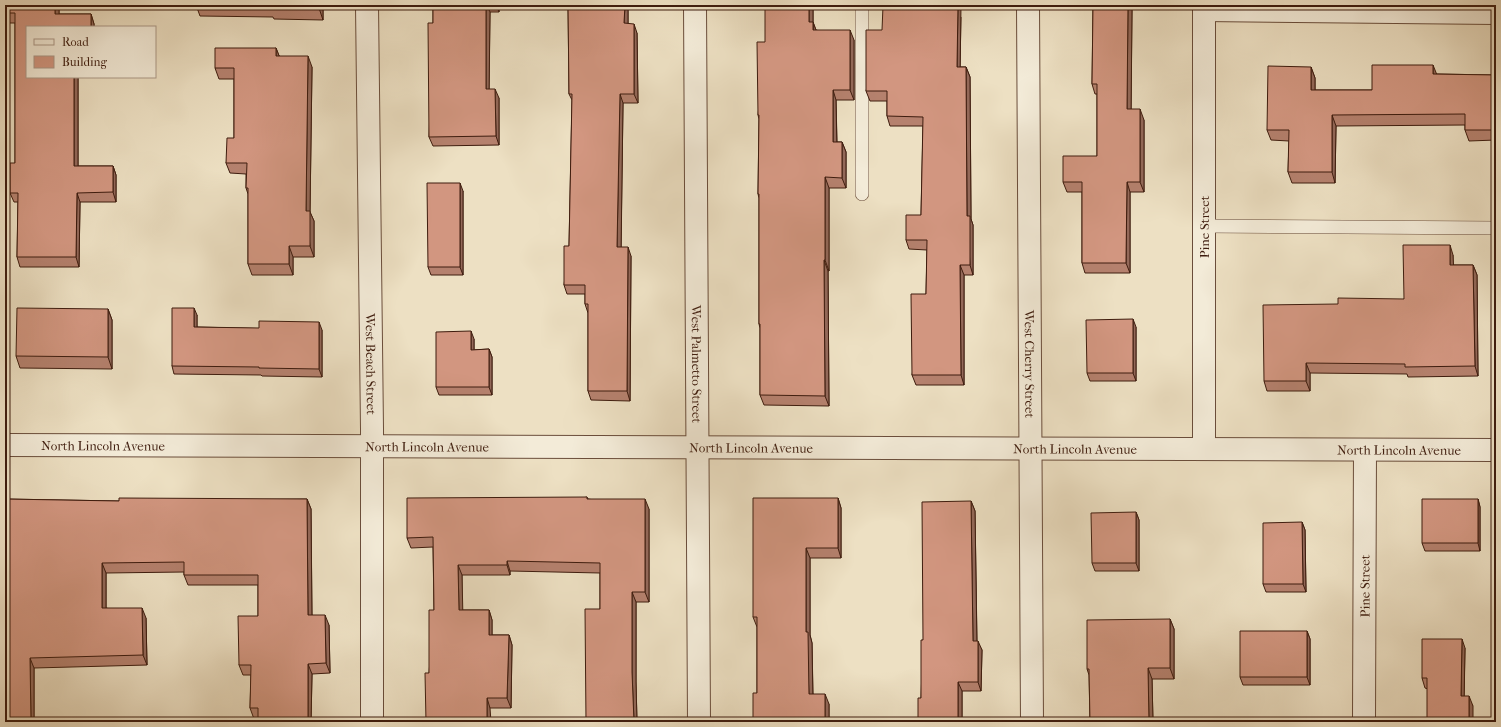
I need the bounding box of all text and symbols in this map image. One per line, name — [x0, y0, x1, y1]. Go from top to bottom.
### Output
legend — [26, 26, 156, 78]
text: Road — [62, 35, 89, 49]
text: Building — [62, 55, 107, 69]
street label: Pine Street — [1197, 195, 1212, 258]
street label: West Palmetto Street — [689, 304, 705, 423]
street label: West Cherry Street — [1022, 309, 1038, 418]
street label: West Beach Street — [363, 312, 379, 415]
street label: North Lincoln Avenue — [41, 438, 166, 453]
street label: North Lincoln Avenue — [365, 439, 490, 454]
street label: North Lincoln Avenue — [689, 440, 814, 455]
street label: North Lincoln Avenue — [1013, 441, 1138, 456]
street label: North Lincoln Avenue — [1337, 442, 1462, 457]
street label: Pine Street — [1357, 554, 1372, 617]

